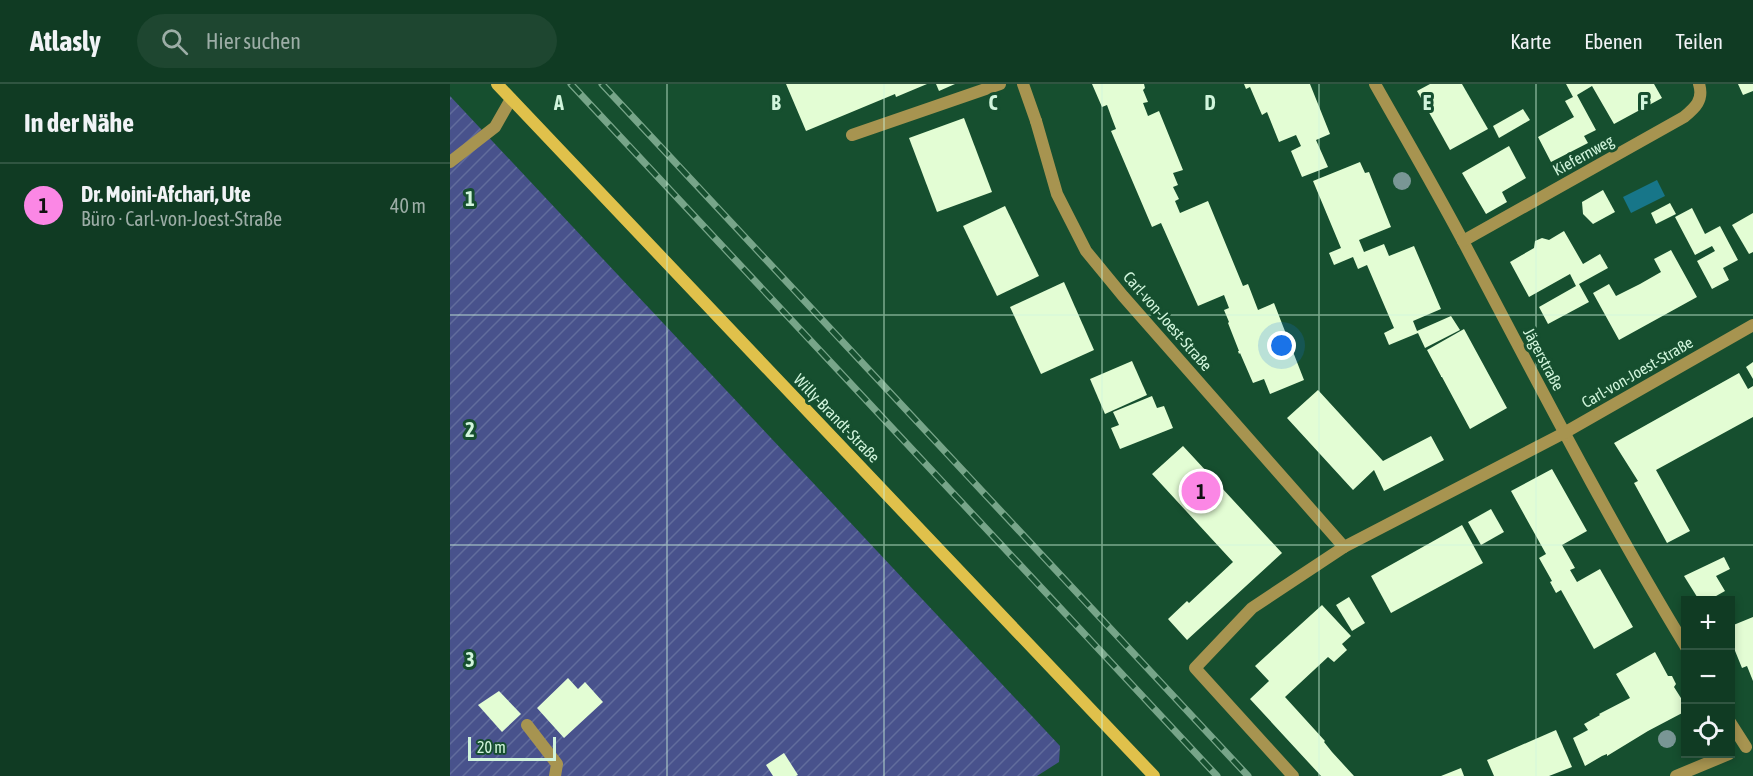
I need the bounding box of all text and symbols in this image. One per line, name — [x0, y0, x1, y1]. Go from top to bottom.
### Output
search box — [137, 14, 557, 68]
text: Atlasly — [30, 25, 101, 57]
icon: search — [158, 25, 191, 58]
text: Hier suchen — [206, 28, 301, 54]
text: Karte — [1510, 29, 1551, 53]
text: Ebenen — [1584, 29, 1643, 53]
text: Teilen — [1676, 29, 1723, 53]
text: A — [553, 91, 564, 114]
text: B — [771, 91, 781, 114]
text: C — [989, 91, 998, 114]
text: D — [1204, 91, 1216, 114]
text: E — [1423, 91, 1432, 114]
text: F — [1640, 91, 1648, 114]
text: In der Nähe — [24, 108, 134, 138]
street label: Kiefernweg — [1550, 131, 1617, 180]
text: Dr. Moini-Afchari, Ute — [81, 181, 251, 207]
text: 1 — [465, 187, 475, 210]
text: 1 — [39, 194, 48, 217]
text: 40 m — [390, 194, 426, 217]
text: Büro · Carl-von-Joest-Straße — [81, 207, 282, 230]
street label: Carl-von-Joest-Straße — [1120, 268, 1216, 374]
street label: Jägerstraße — [1519, 325, 1568, 394]
your location — [1267, 331, 1296, 360]
street label: Carl-von-Joest-Straße — [1578, 333, 1696, 411]
street label: Willy-Brandt-Straße — [790, 370, 884, 466]
text: 2 — [465, 418, 475, 441]
pin: 1 — [1182, 468, 1221, 514]
map controls — [1681, 596, 1735, 758]
button: + — [1681, 596, 1735, 650]
text: 3 — [465, 648, 475, 671]
button: − — [1681, 650, 1735, 704]
button: locate — [1681, 704, 1735, 758]
scale bar — [468, 734, 556, 762]
text: 20 m — [477, 738, 506, 756]

